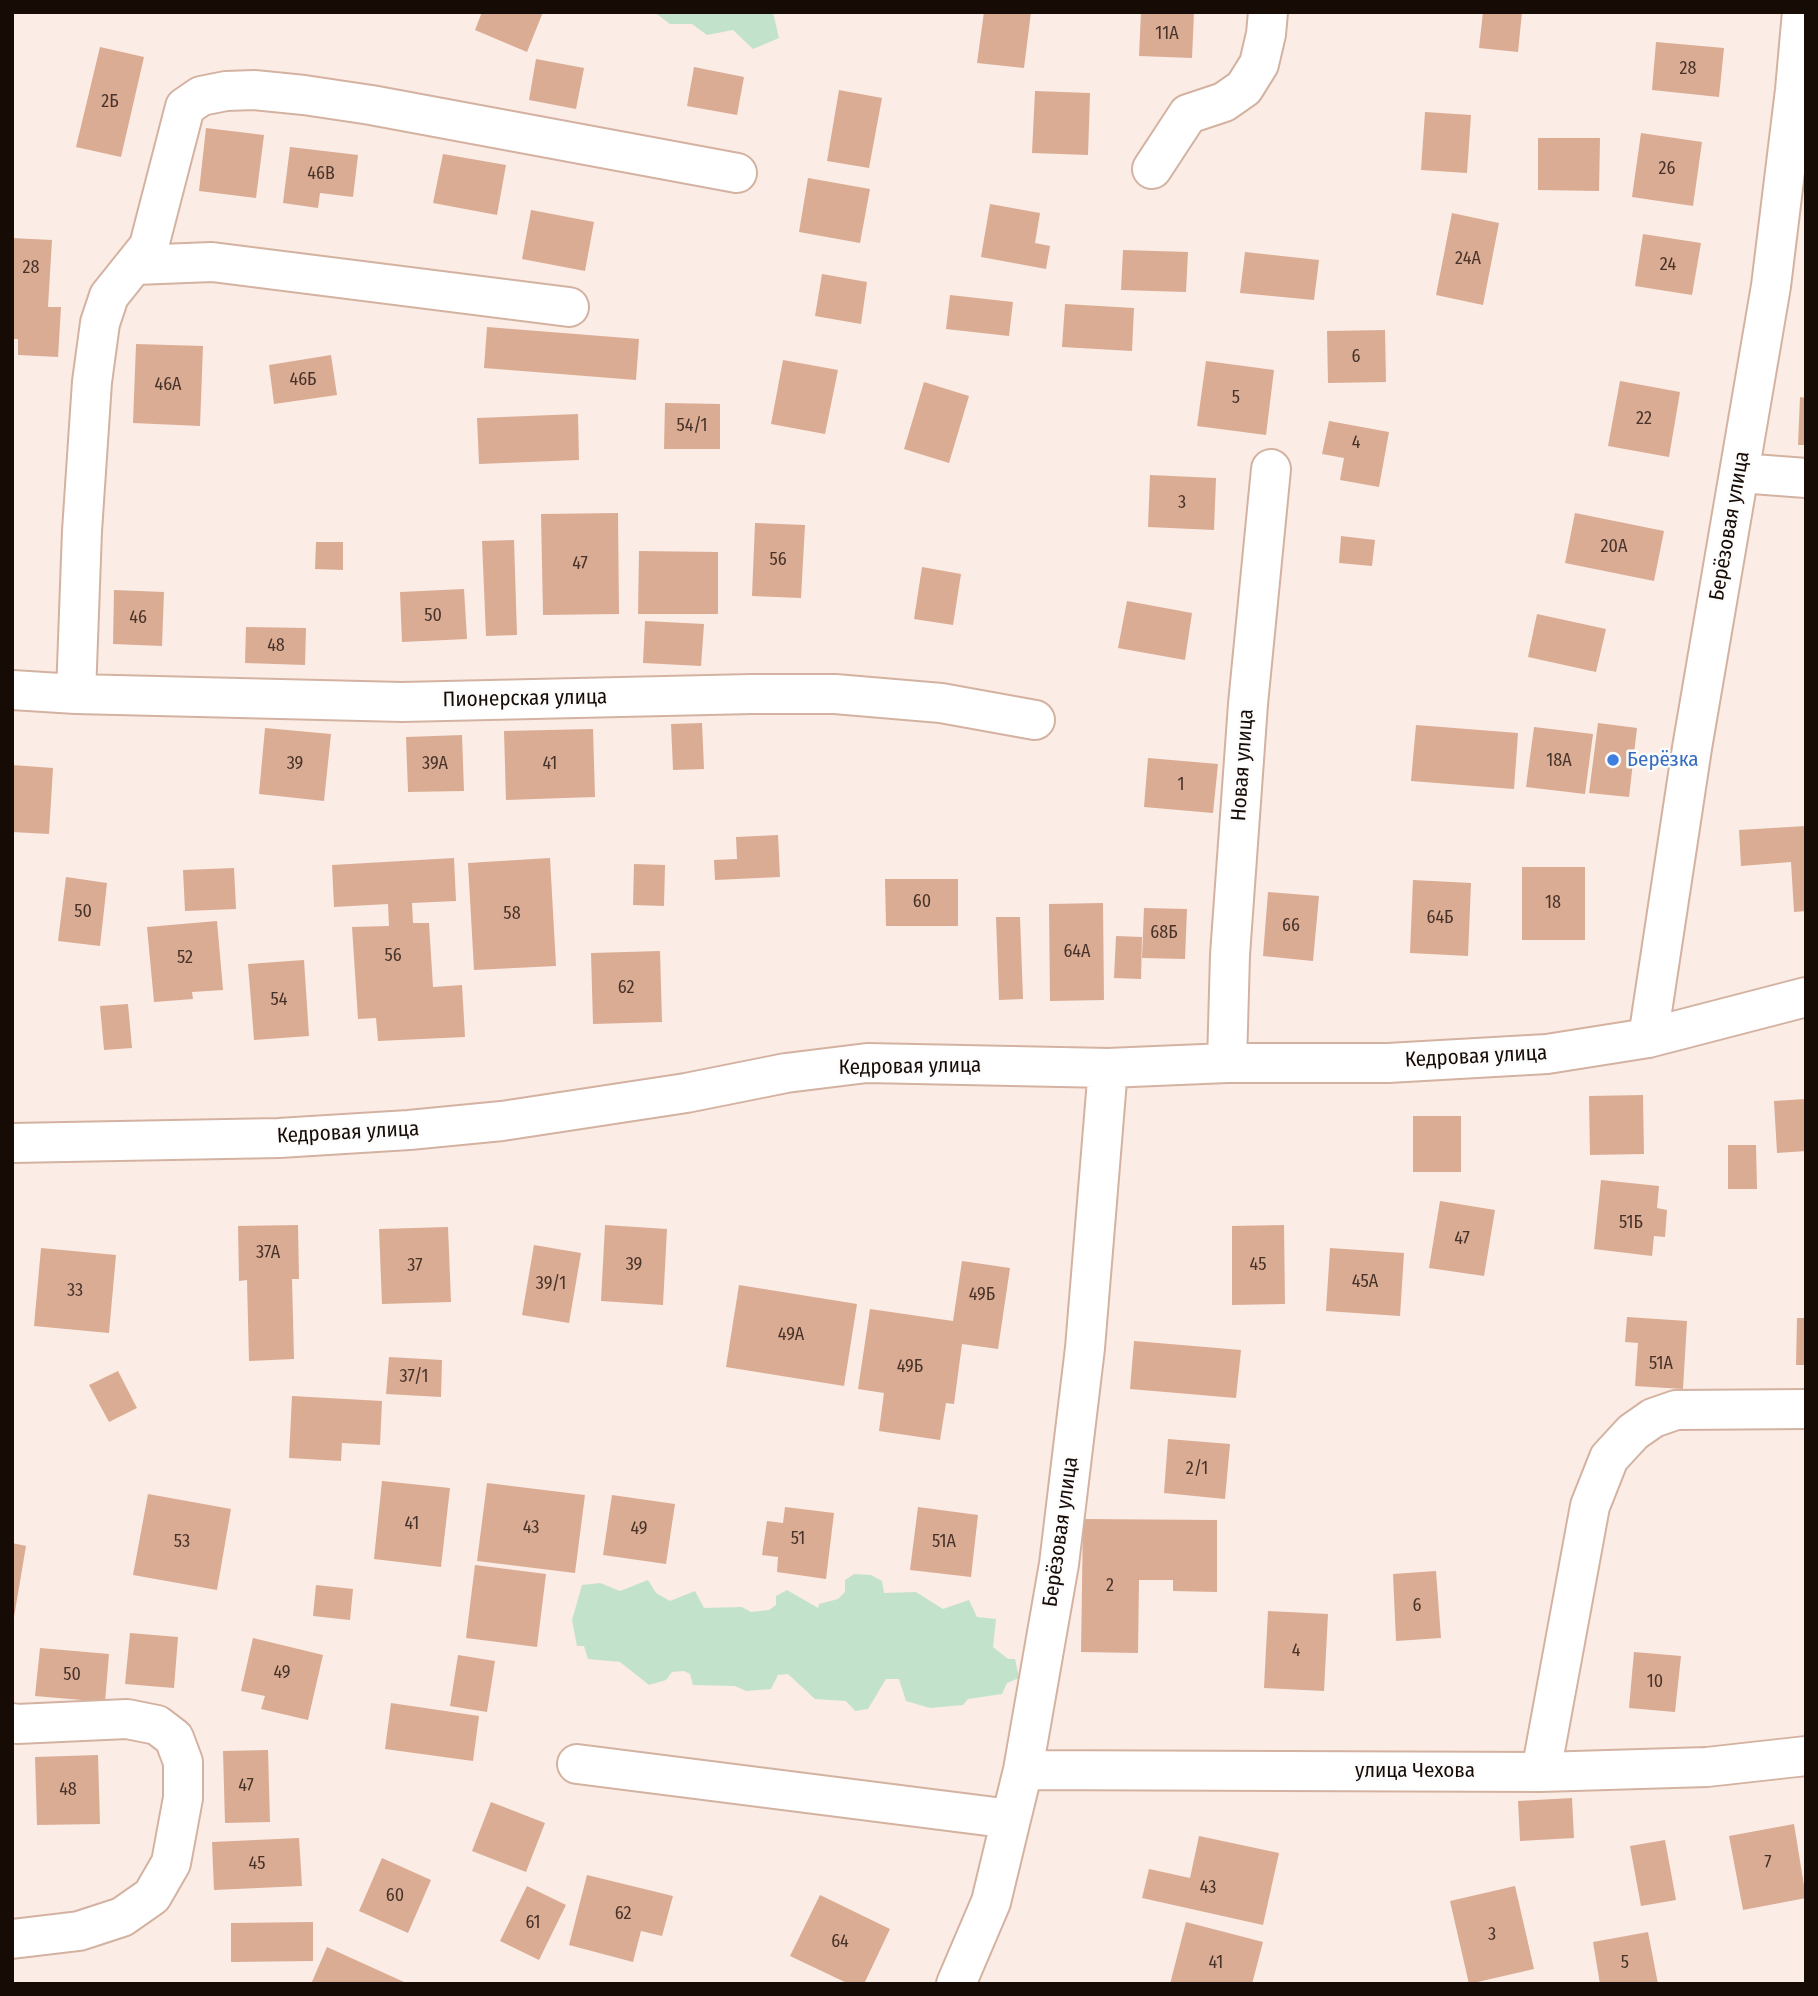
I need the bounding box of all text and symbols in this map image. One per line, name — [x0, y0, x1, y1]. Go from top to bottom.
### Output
house number: 11А — [1155, 23, 1179, 45]
house number: 28 — [1680, 58, 1696, 80]
house number: 2Б — [101, 91, 119, 113]
house number: 26 — [1659, 158, 1675, 180]
house number: 46В — [307, 163, 335, 185]
house number: 24А — [1455, 248, 1481, 270]
house number: 24 — [1660, 254, 1676, 276]
house number: 28 — [23, 257, 39, 279]
house number: 6 — [1352, 346, 1360, 368]
house number: 46Б — [289, 369, 317, 391]
house number: 46А — [154, 374, 182, 396]
house number: 5 — [1232, 387, 1240, 409]
house number: 22 — [1636, 408, 1652, 430]
house number: 54/1 — [677, 415, 707, 437]
house number: 4 — [1352, 432, 1360, 454]
street label: Берёзовая улица — [1704, 449, 1756, 603]
house number: 3 — [1178, 492, 1186, 514]
house number: 20А — [1601, 536, 1627, 558]
house number: 56 — [769, 549, 787, 571]
house number: 47 — [572, 553, 588, 575]
house number: 50 — [424, 605, 442, 627]
house number: 46 — [129, 607, 147, 629]
house number: 48 — [267, 635, 285, 657]
street label: Пионерская улица — [443, 685, 607, 713]
street label: Новая улица — [1227, 708, 1259, 822]
place label: Берёзка — [1627, 747, 1699, 773]
house number: 18А — [1546, 750, 1572, 772]
marker: Берёзка — [1605, 752, 1621, 768]
house number: 39 — [287, 753, 303, 775]
house number: 39А — [422, 753, 448, 775]
house number: 41 — [543, 753, 557, 775]
house number: 1 — [1177, 774, 1185, 796]
house number: 60 — [913, 891, 931, 913]
house number: 18 — [1545, 892, 1561, 914]
house number: 50 — [74, 901, 92, 923]
house number: 58 — [503, 903, 521, 925]
house number: 64Б — [1426, 907, 1454, 929]
house number: 66 — [1282, 915, 1300, 937]
house number: 68Б — [1150, 922, 1178, 944]
house number: 64А — [1063, 941, 1091, 963]
house number: 56 — [384, 945, 402, 967]
house number: 52 — [177, 947, 193, 969]
house number: 62 — [618, 977, 634, 999]
house number: 54 — [271, 989, 287, 1011]
street label: Кедровая улица — [1404, 1041, 1548, 1073]
street label: Кедровая улица — [839, 1053, 981, 1081]
street label: Кедровая улица — [276, 1117, 420, 1149]
house number: 51Б — [1619, 1212, 1643, 1234]
house number: 47 — [1454, 1228, 1470, 1250]
house number: 37А — [256, 1242, 280, 1264]
house number: 39 — [626, 1254, 642, 1276]
house number: 45 — [1250, 1254, 1266, 1276]
house number: 37 — [407, 1255, 423, 1277]
house number: 45А — [1352, 1271, 1378, 1293]
house number: 39/1 — [536, 1273, 566, 1295]
house number: 33 — [67, 1280, 83, 1302]
house number: 49Б — [969, 1284, 995, 1306]
house number: 49А — [778, 1324, 804, 1346]
house number: 51А — [1649, 1353, 1673, 1375]
house number: 49Б — [897, 1356, 923, 1378]
house number: 37/1 — [400, 1366, 428, 1388]
street label: Берёзовая улица — [1038, 1455, 1084, 1609]
house number: 2/1 — [1186, 1458, 1208, 1480]
house number: 41 — [405, 1513, 419, 1535]
house number: 43 — [523, 1517, 539, 1539]
house number: 49 — [630, 1518, 648, 1540]
house number: 51 — [791, 1528, 805, 1550]
house number: 53 — [174, 1531, 190, 1553]
house number: 51А — [932, 1531, 956, 1553]
house number: 2 — [1106, 1575, 1114, 1597]
house number: 6 — [1413, 1595, 1421, 1617]
house number: 4 — [1292, 1640, 1300, 1662]
house number: 49 — [273, 1662, 291, 1684]
house number: 50 — [63, 1664, 81, 1686]
house number: 10 — [1647, 1671, 1663, 1693]
street label: улица Чехова — [1355, 1758, 1475, 1784]
house number: 47 — [238, 1775, 254, 1797]
house number: 48 — [59, 1779, 77, 1801]
house number: 7 — [1764, 1852, 1772, 1874]
house number: 45 — [249, 1853, 265, 1875]
house number: 43 — [1200, 1877, 1216, 1899]
house number: 60 — [386, 1885, 404, 1907]
house number: 62 — [615, 1903, 631, 1925]
house number: 61 — [525, 1912, 541, 1934]
house number: 3 — [1488, 1924, 1496, 1946]
house number: 64 — [831, 1931, 849, 1953]
house number: 41 — [1209, 1952, 1223, 1974]
house number: 5 — [1621, 1952, 1629, 1974]

